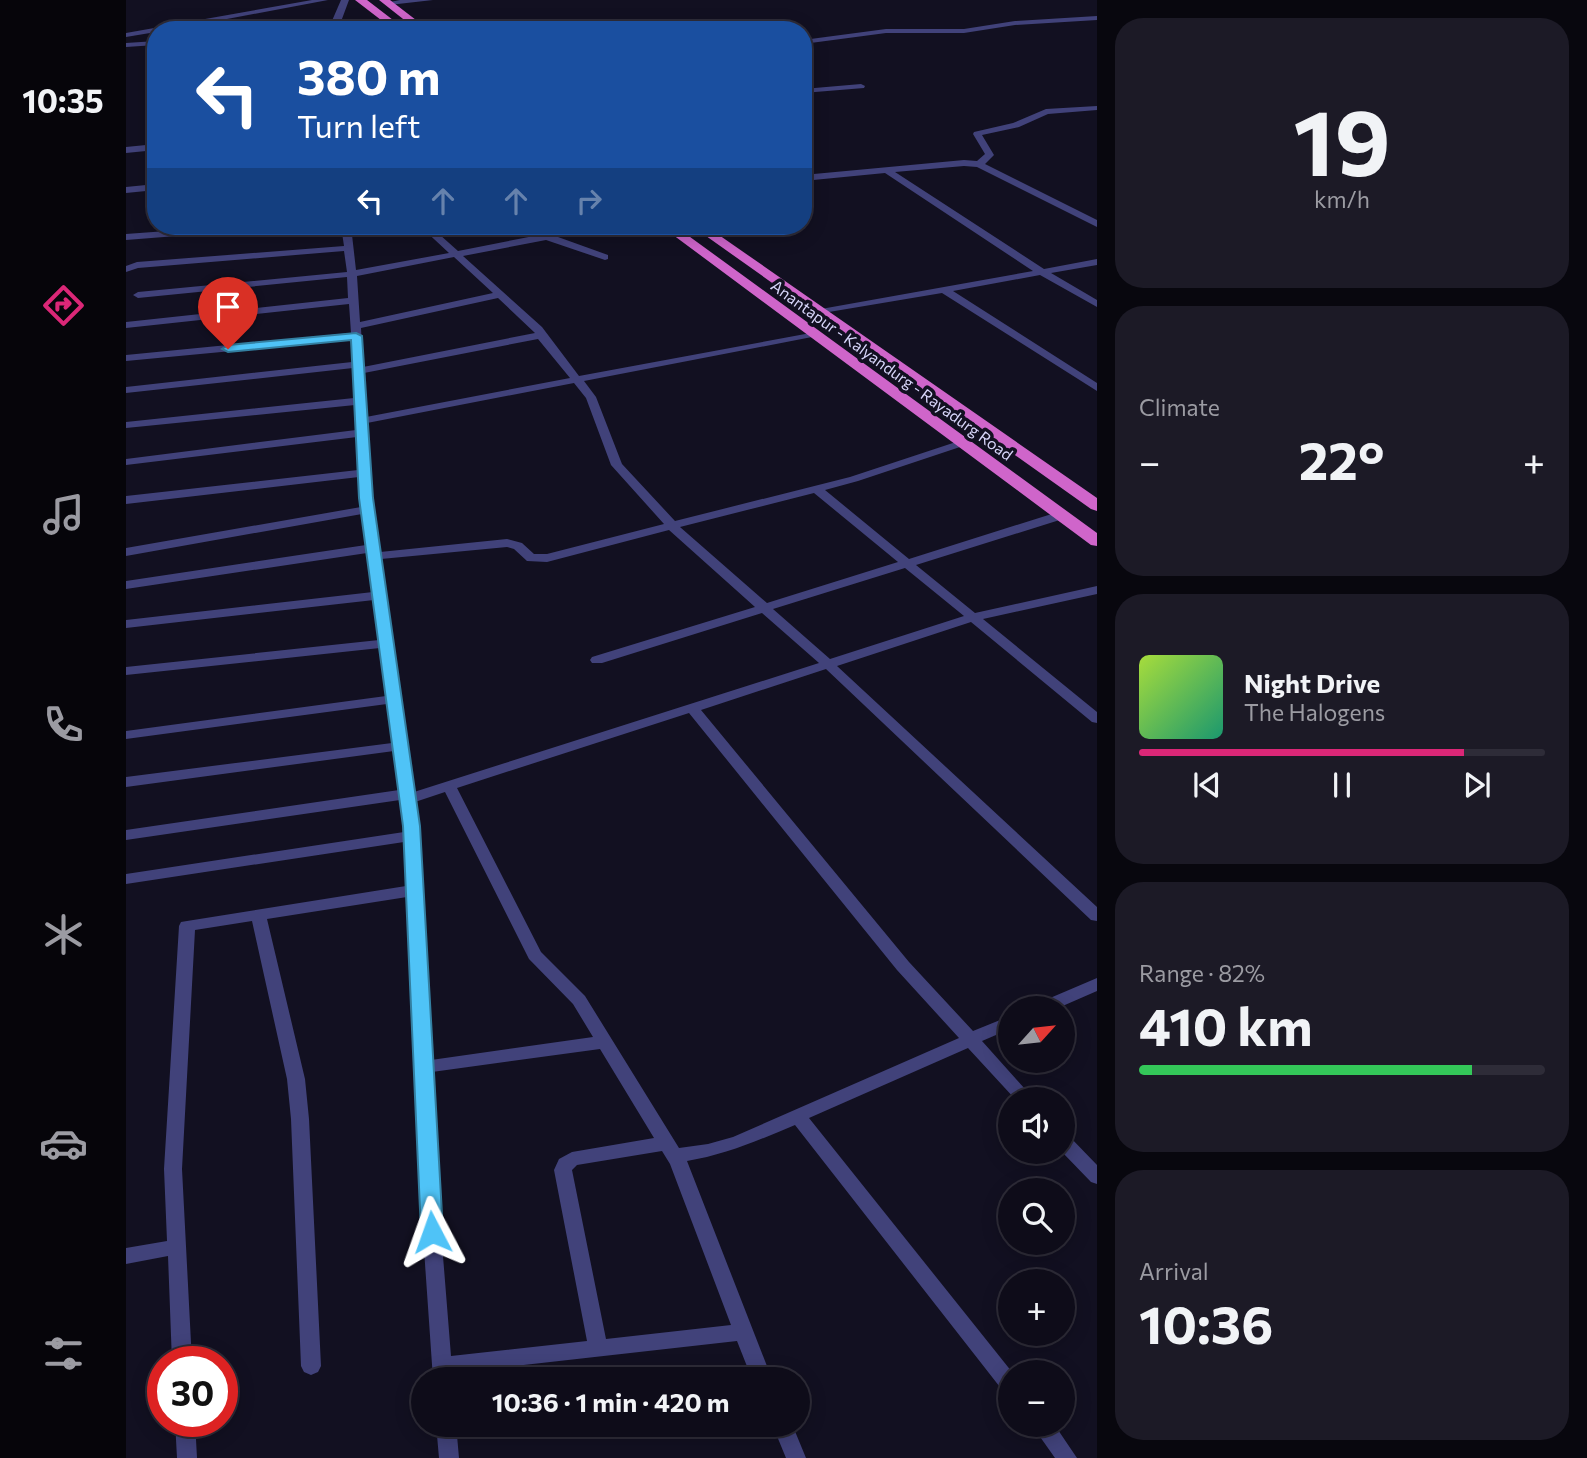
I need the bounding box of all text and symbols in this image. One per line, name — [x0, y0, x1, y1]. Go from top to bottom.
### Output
text: 380 m — [297, 45, 441, 105]
icon: left — [182, 49, 273, 140]
text: 10:35 — [22, 80, 104, 120]
text: 19 — [1293, 83, 1391, 195]
text: Turn left — [297, 105, 421, 145]
icon: left — [351, 182, 389, 220]
icon: ahead — [424, 182, 462, 220]
icon: ahead — [497, 182, 535, 220]
icon: right — [570, 182, 608, 220]
text: km/h — [1314, 185, 1370, 213]
street label: Anantapur - Kalyandurg - Rayadurg Road — [768, 275, 1017, 464]
pin — [198, 277, 258, 349]
icon: directions — [39, 281, 88, 330]
icon: arrive — [209, 288, 247, 326]
text: Climate — [1139, 393, 1220, 421]
text: 22° — [1299, 427, 1384, 491]
text: − — [1139, 437, 1161, 484]
text: + — [1523, 437, 1545, 484]
icon: music — [39, 490, 88, 539]
text: Night Drive — [1244, 667, 1380, 698]
text: The Halogens — [1244, 698, 1385, 726]
icon: phone — [39, 700, 88, 749]
icon: previous — [1188, 766, 1226, 804]
icon: pause — [1323, 766, 1361, 804]
icon: next — [1458, 766, 1496, 804]
icon: climate — [39, 910, 88, 959]
text: Range · 82% — [1139, 959, 1265, 987]
text: 410 km — [1139, 993, 1313, 1057]
north arrow — [998, 996, 1074, 1073]
map controls — [998, 996, 1075, 1437]
button: sound — [998, 1087, 1075, 1164]
icon: car — [39, 1119, 88, 1168]
button: search — [998, 1178, 1075, 1255]
position arrow — [395, 1195, 469, 1269]
text: Arrival — [1139, 1257, 1209, 1285]
button: + — [998, 1269, 1075, 1346]
text: 10:36 — [1139, 1291, 1273, 1355]
icon: filters — [39, 1329, 88, 1378]
speed limit sign: 30 — [147, 1346, 238, 1437]
button: − — [998, 1360, 1075, 1437]
text: 10:36 · 1 min · 420 m — [492, 1386, 729, 1417]

